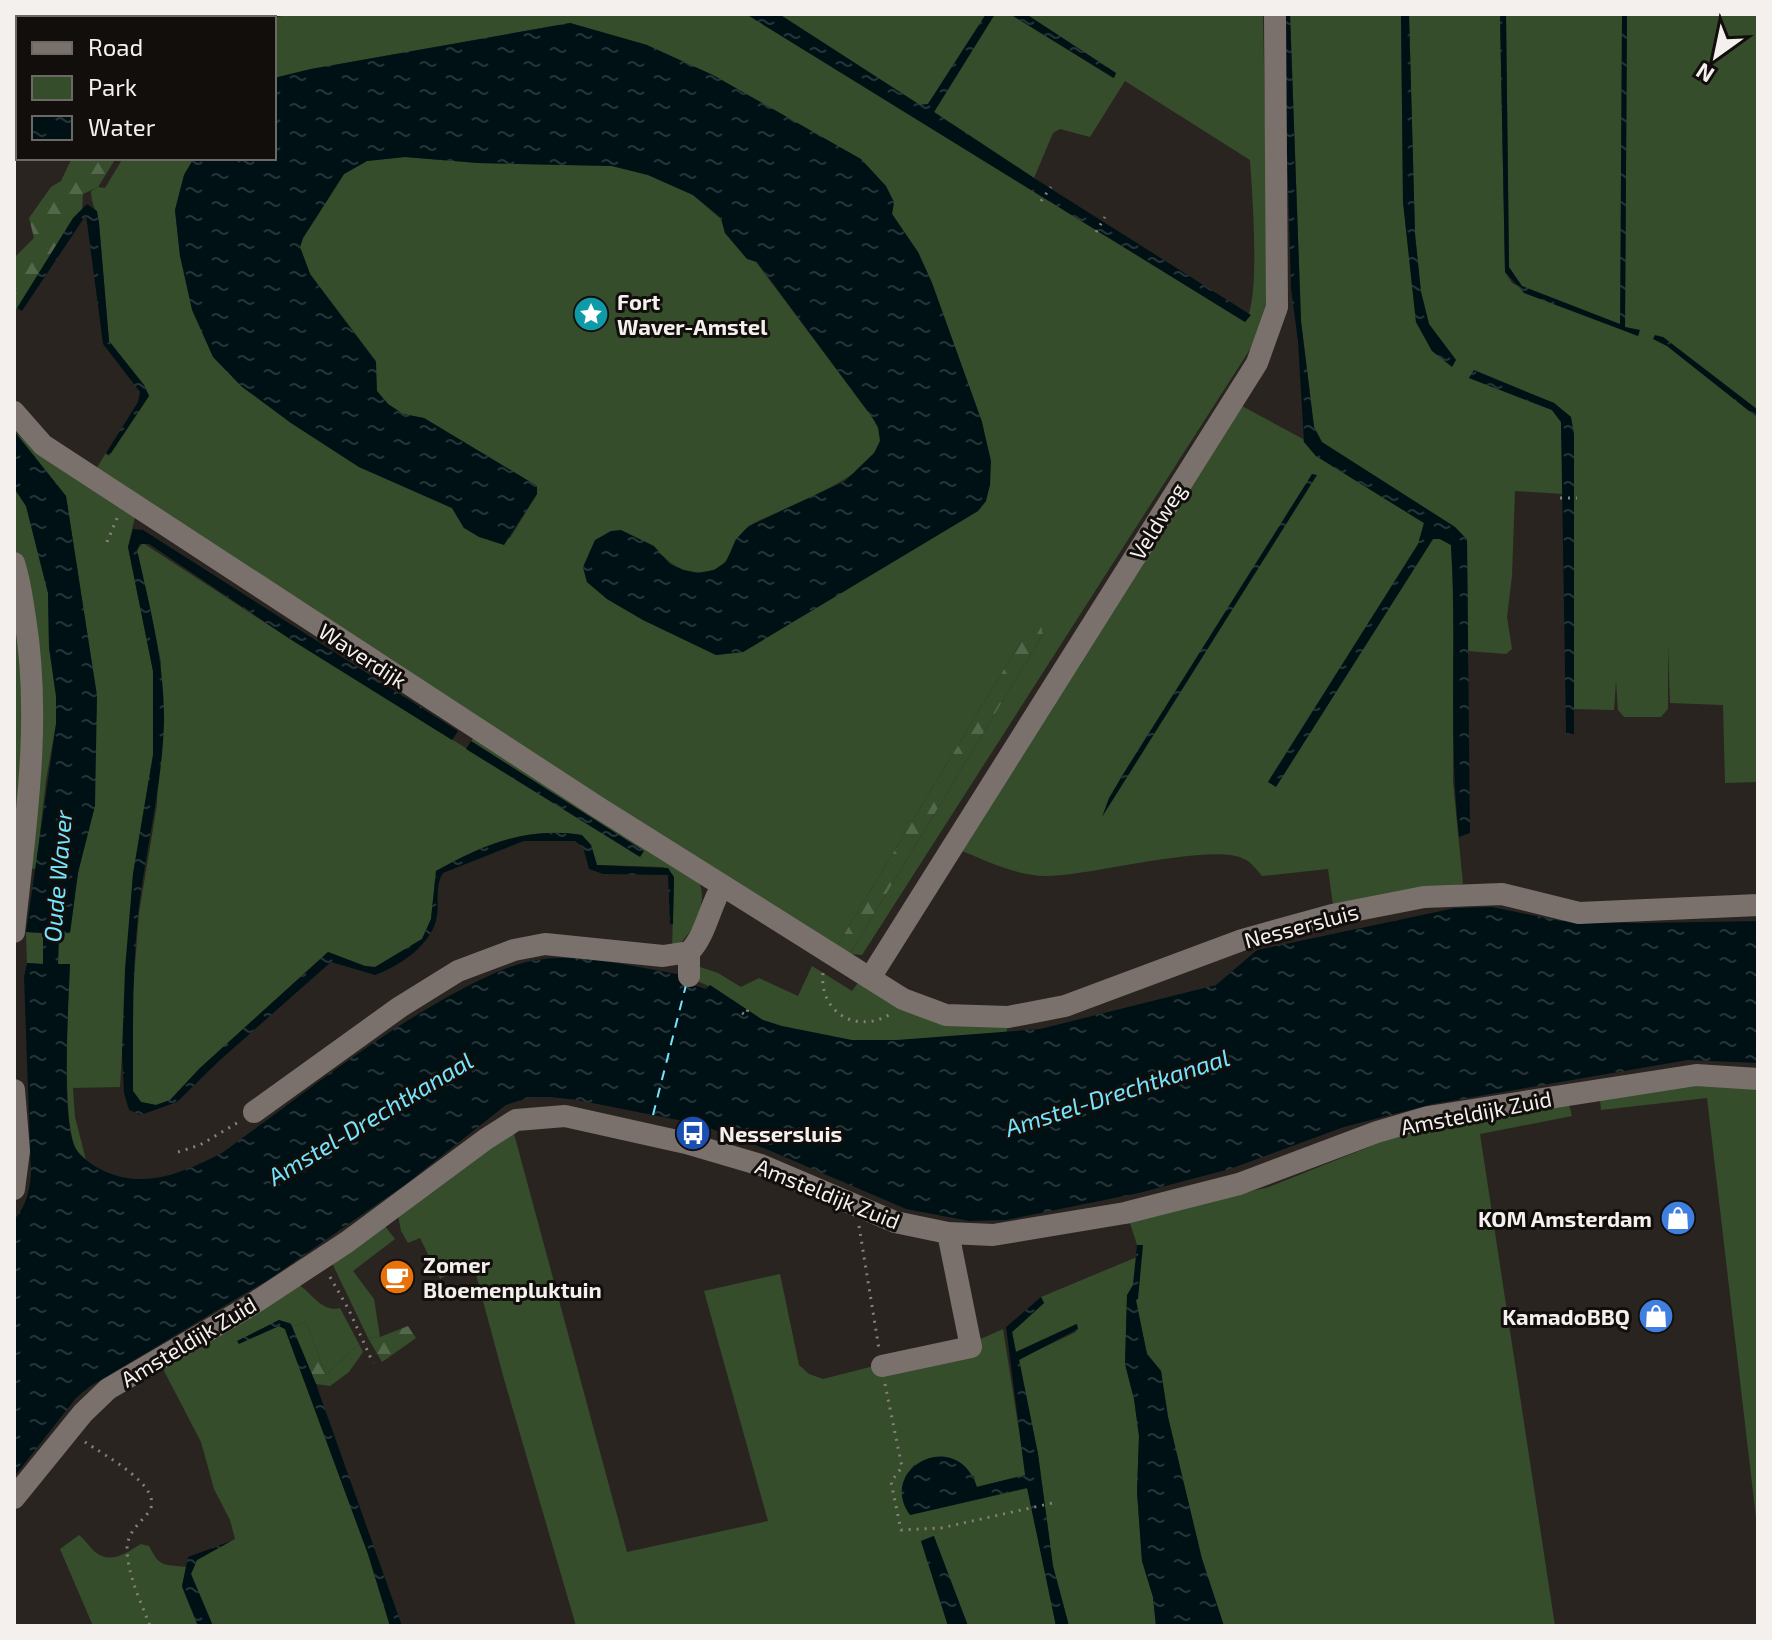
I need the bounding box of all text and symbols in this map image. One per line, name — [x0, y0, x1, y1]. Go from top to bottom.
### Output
legend — [16, 16, 276, 160]
north arrow — [1676, 16, 1756, 96]
text: Road — [88, 32, 143, 61]
text: N — [1691, 58, 1718, 89]
text: Park — [88, 72, 137, 101]
text: Water — [88, 112, 156, 141]
place label: Fort Waver-Amstel — [617, 288, 768, 339]
place icon: Fort Waver-Amstel — [572, 295, 610, 333]
street label: Veldweg — [1123, 478, 1191, 564]
street label: Waverdijk — [314, 617, 412, 694]
water label: Oude Waver — [37, 808, 77, 943]
street label: Nessersluis — [1241, 897, 1361, 953]
water label: Amstel-Drechtkanaal — [1000, 1042, 1233, 1142]
water label: Amstel-Drechtkanaal — [261, 1045, 478, 1191]
street label: Amsteldijk Zuid — [1398, 1085, 1554, 1140]
bus stop icon: Nessersluis — [674, 1114, 712, 1152]
place label: Nessersluis — [719, 1120, 842, 1146]
street label: Amsteldijk Zuid — [752, 1152, 904, 1235]
shop icon: KOM Amsterdam — [1659, 1199, 1697, 1237]
place label: KOM Amsterdam — [1478, 1205, 1652, 1231]
place label: Zomer Bloemenpluktuin — [423, 1251, 602, 1302]
cafe icon: Zomer Bloemenpluktuin — [378, 1258, 416, 1296]
street label: Amsteldijk Zuid — [116, 1290, 261, 1392]
shop icon: KamadoBBQ — [1637, 1297, 1675, 1335]
place label: KamadoBBQ — [1502, 1303, 1630, 1330]

